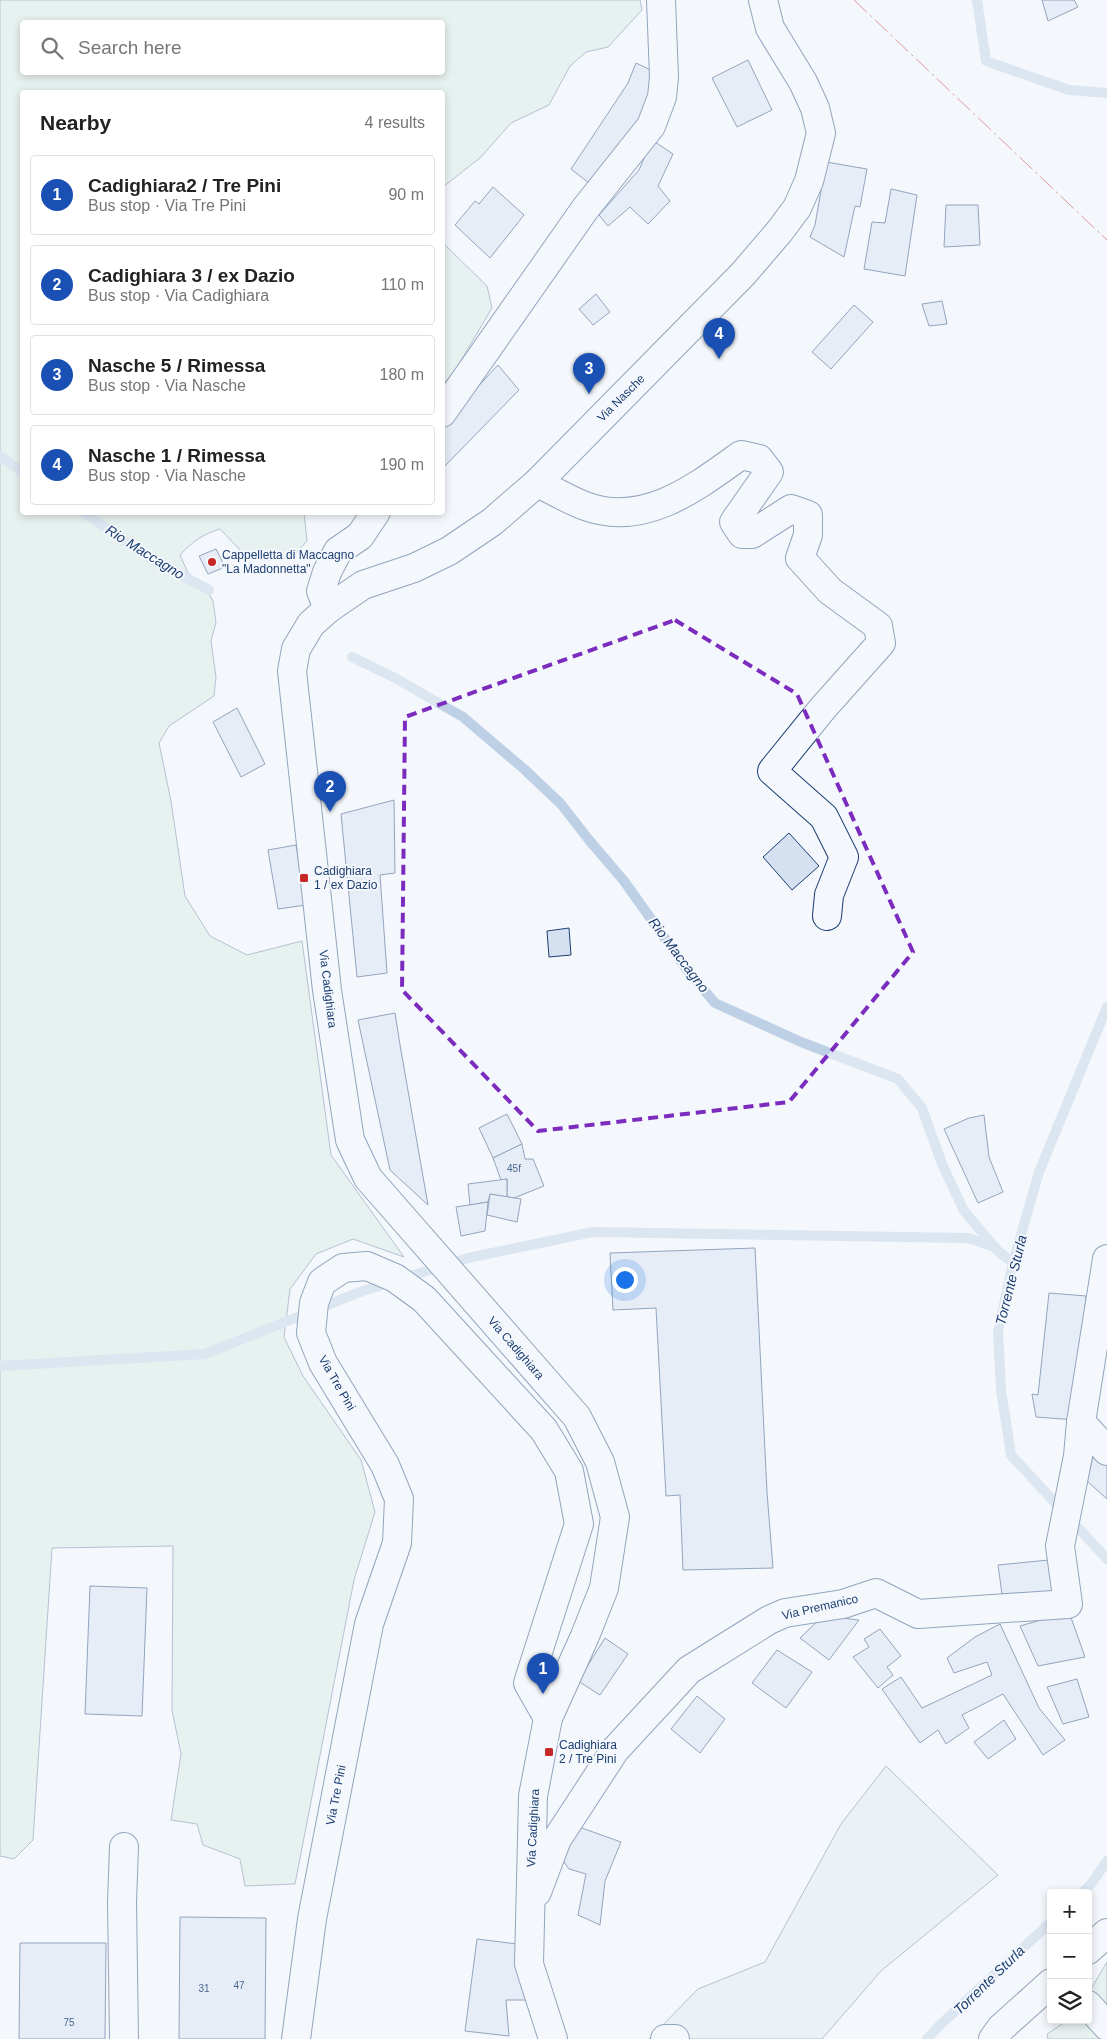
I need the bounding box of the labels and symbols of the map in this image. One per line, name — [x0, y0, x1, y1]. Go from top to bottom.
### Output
pin: 4 — [703, 318, 735, 359]
pin: 3 — [573, 353, 605, 394]
street label: Via Nasche — [594, 371, 648, 425]
water label: Rio Maccagno — [103, 522, 187, 583]
place label: Cappelletta di Maccagno "La Madonnetta" — [222, 548, 354, 576]
marker: Cappelletta di Maccagno "La Madonnetta" — [206, 556, 218, 568]
pin: 2 — [314, 771, 346, 812]
place label: Cadighiara 1 / ex Dazio — [314, 864, 378, 892]
marker: Cadighiara 1 / ex Dazio — [298, 872, 310, 884]
water label: Rio Maccagno — [646, 914, 712, 996]
street label: Via Cadighiara — [316, 949, 340, 1029]
house number: 45f — [507, 1163, 521, 1174]
water label: Torrente Sturla — [992, 1233, 1030, 1327]
your location — [612, 1267, 638, 1293]
street label: Via Cadighiara — [485, 1314, 547, 1382]
street label: Via Tre Pini — [316, 1353, 358, 1413]
street label: Via Premanico — [781, 1591, 860, 1623]
pin: 1 — [527, 1653, 559, 1694]
place label: Cadighiara 2 / Tre Pini — [559, 1738, 617, 1766]
marker: Cadighiara 2 / Tre Pini — [543, 1746, 555, 1758]
street label: Via Tre Pini — [323, 1764, 349, 1826]
street label: Via Cadighiara — [524, 1788, 542, 1868]
water label: Torrente Sturla — [950, 1942, 1028, 2018]
house number: 47 — [233, 1980, 245, 1991]
house number: 31 — [198, 1983, 210, 1994]
house number: 75 — [63, 2017, 75, 2028]

